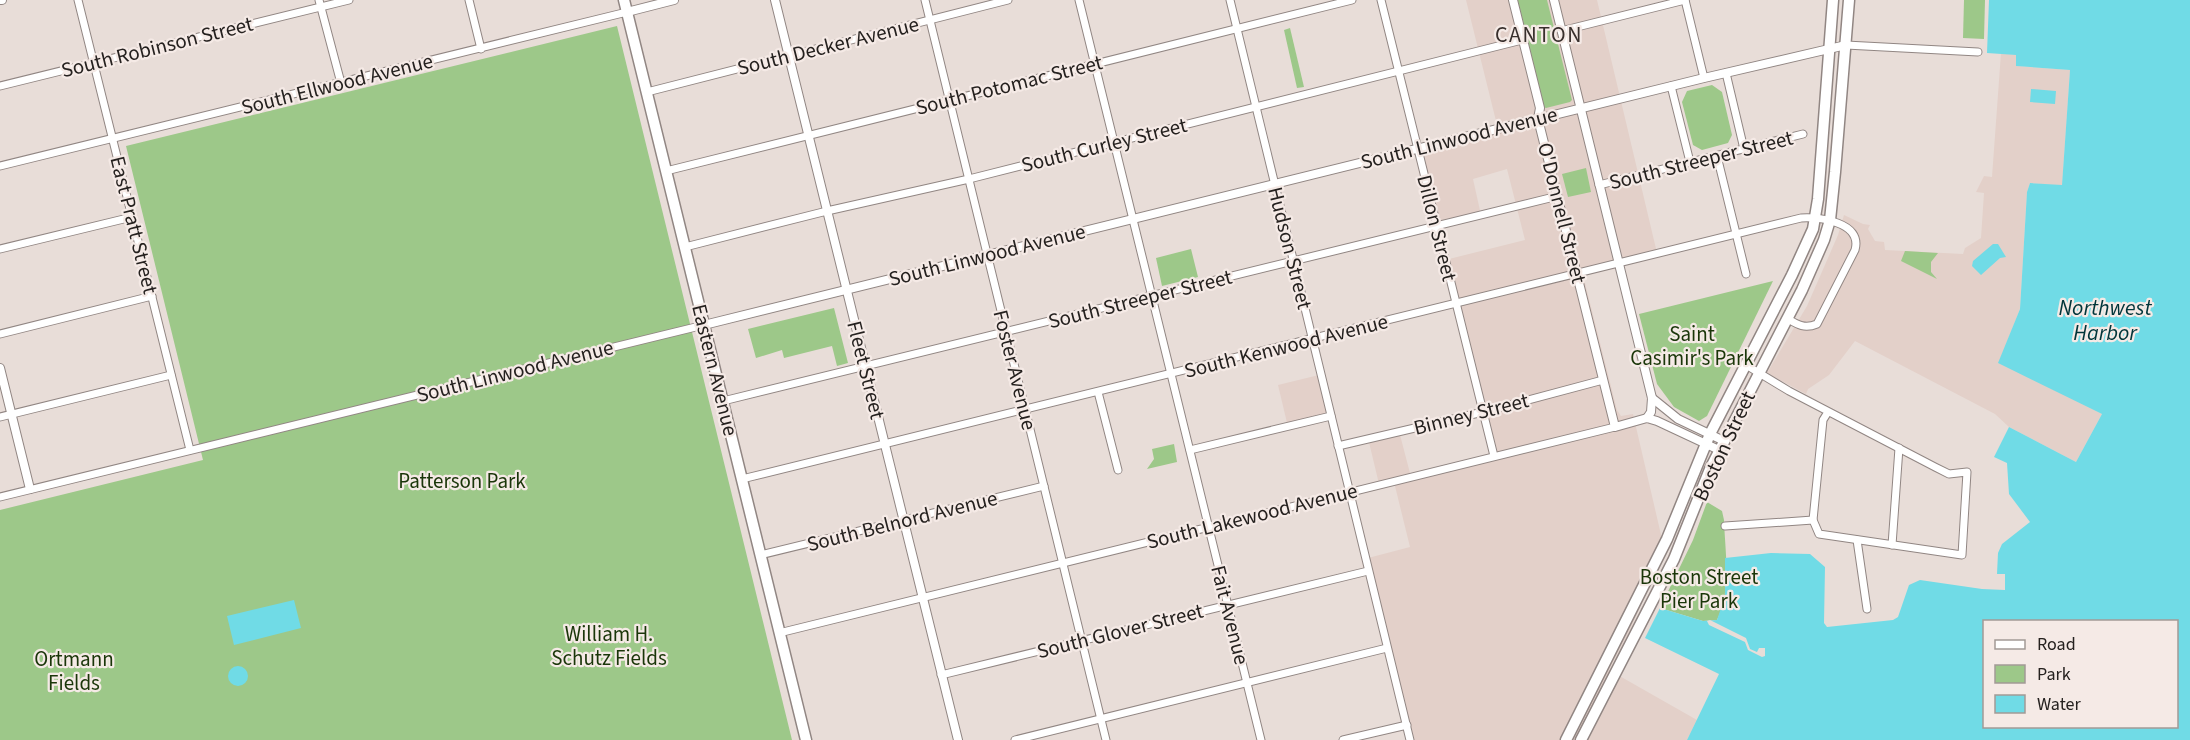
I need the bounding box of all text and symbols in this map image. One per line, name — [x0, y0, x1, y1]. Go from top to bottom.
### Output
street label: South Robinson Street — [58, 9, 256, 85]
street label: South Decker Avenue — [734, 9, 922, 83]
district label: CANTON — [1495, 19, 1583, 51]
street label: South Ellwood Avenue — [238, 46, 436, 122]
street label: South Potomac Street — [912, 47, 1106, 123]
street label: South Linwood Avenue — [1357, 99, 1561, 177]
street label: South Curley Street — [1018, 110, 1190, 180]
street label: South Streeper Street — [1606, 123, 1796, 197]
street label: O'Donnell Street — [1530, 139, 1594, 287]
street label: East Pratt Street — [102, 153, 166, 297]
street label: Dillon Street — [1409, 172, 1465, 284]
street label: Hudson Street — [1260, 184, 1320, 312]
street label: South Linwood Avenue — [885, 216, 1089, 294]
street label: South Streeper Street — [1045, 262, 1235, 336]
water label: Northwest Harbor — [2058, 292, 2152, 349]
street label: Eastern Avenue — [684, 301, 746, 439]
street label: South Kenwood Avenue — [1181, 306, 1391, 386]
street label: Foster Avenue — [986, 307, 1044, 433]
street label: Fleet Street — [839, 318, 893, 422]
park label: Saint Casimir's Park — [1630, 319, 1754, 373]
street label: South Linwood Avenue — [413, 332, 617, 410]
street label: Binney Street — [1410, 385, 1532, 443]
street label: Boston Street — [1685, 386, 1763, 506]
park label: Patterson Park — [398, 466, 526, 496]
street label: South Lakewood Avenue — [1143, 475, 1361, 557]
street label: South Belnord Avenue — [804, 483, 1000, 559]
street label: Fait Avenue — [1203, 562, 1257, 668]
park label: Boston Street Pier Park — [1640, 562, 1758, 616]
street label: South Glover Street — [1034, 596, 1206, 666]
park label: William H. Schutz Fields — [551, 619, 667, 673]
legend — [1983, 620, 2178, 728]
text: Road — [2037, 632, 2076, 657]
park label: Ortmann Fields — [34, 644, 114, 698]
text: Park — [2037, 662, 2071, 687]
text: Water — [2037, 692, 2081, 717]

